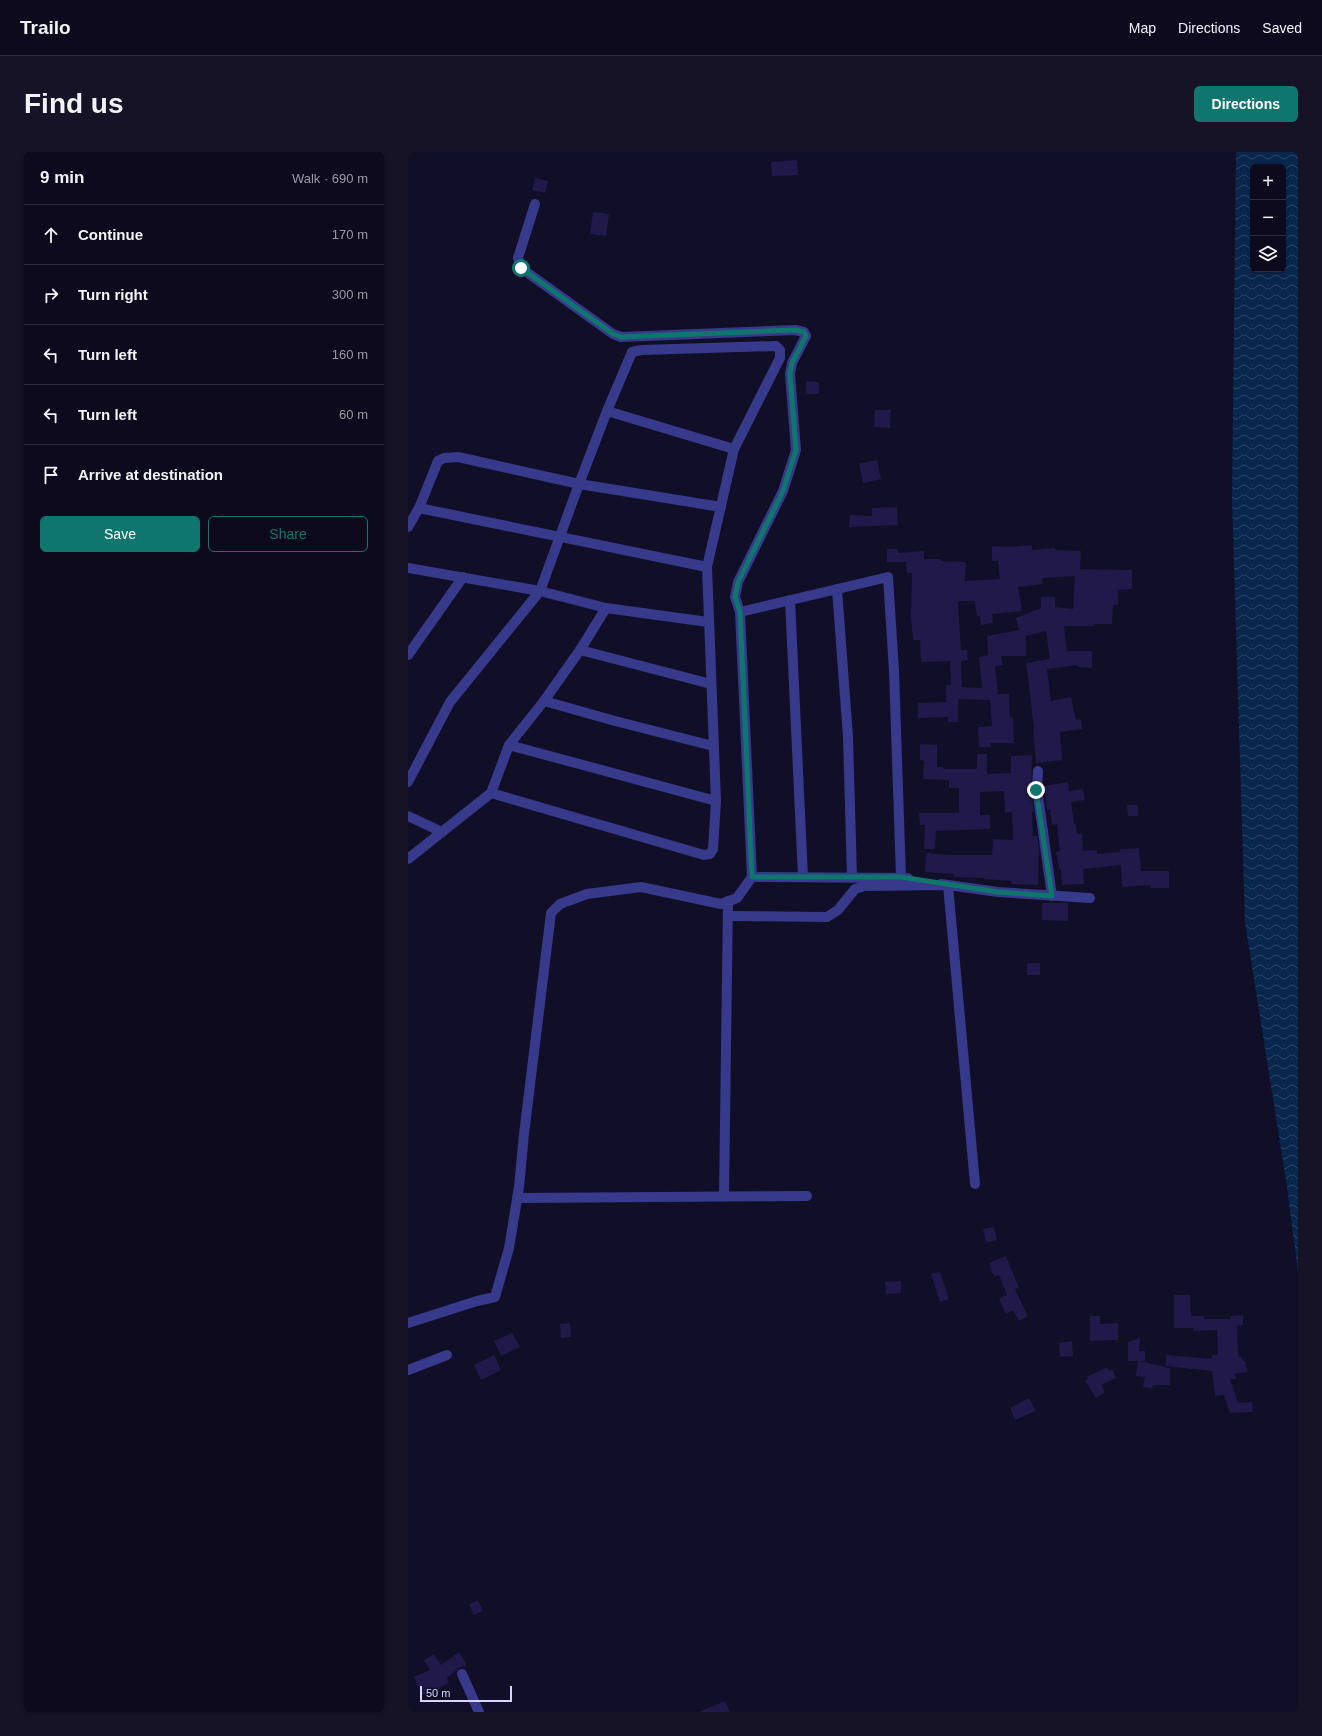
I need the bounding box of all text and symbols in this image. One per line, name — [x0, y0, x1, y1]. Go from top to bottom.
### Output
text: Trailo — [20, 17, 71, 38]
text: Map — [1129, 20, 1156, 36]
text: Directions — [1178, 20, 1240, 36]
text: Saved — [1262, 20, 1302, 36]
button: Directions — [1194, 86, 1298, 122]
text: Find us — [24, 88, 124, 119]
map controls — [1250, 164, 1286, 272]
button: + — [1250, 164, 1286, 200]
text: 9 min — [40, 168, 84, 187]
text: Walk · 690 m — [292, 171, 368, 186]
button: − — [1250, 200, 1286, 236]
icon: ahead — [40, 224, 62, 246]
text: Continue — [78, 226, 143, 243]
text: 170 m — [332, 227, 368, 242]
button: layers — [1250, 236, 1286, 272]
route start — [512, 259, 530, 277]
icon: right — [40, 284, 62, 306]
text: Turn right — [78, 286, 148, 303]
text: 300 m — [332, 287, 368, 302]
icon: left — [40, 344, 62, 366]
text: Turn left — [78, 346, 137, 363]
text: 160 m — [332, 347, 368, 362]
icon: left — [40, 404, 62, 426]
text: Turn left — [78, 406, 137, 423]
text: 60 m — [339, 407, 368, 422]
icon: arrive — [40, 464, 62, 486]
text: Arrive at destination — [78, 466, 223, 483]
button: Save — [40, 516, 200, 552]
button: Share — [208, 516, 368, 552]
route end — [1027, 781, 1045, 799]
scale bar — [420, 1684, 512, 1703]
text: 50 m — [426, 1687, 450, 1699]

